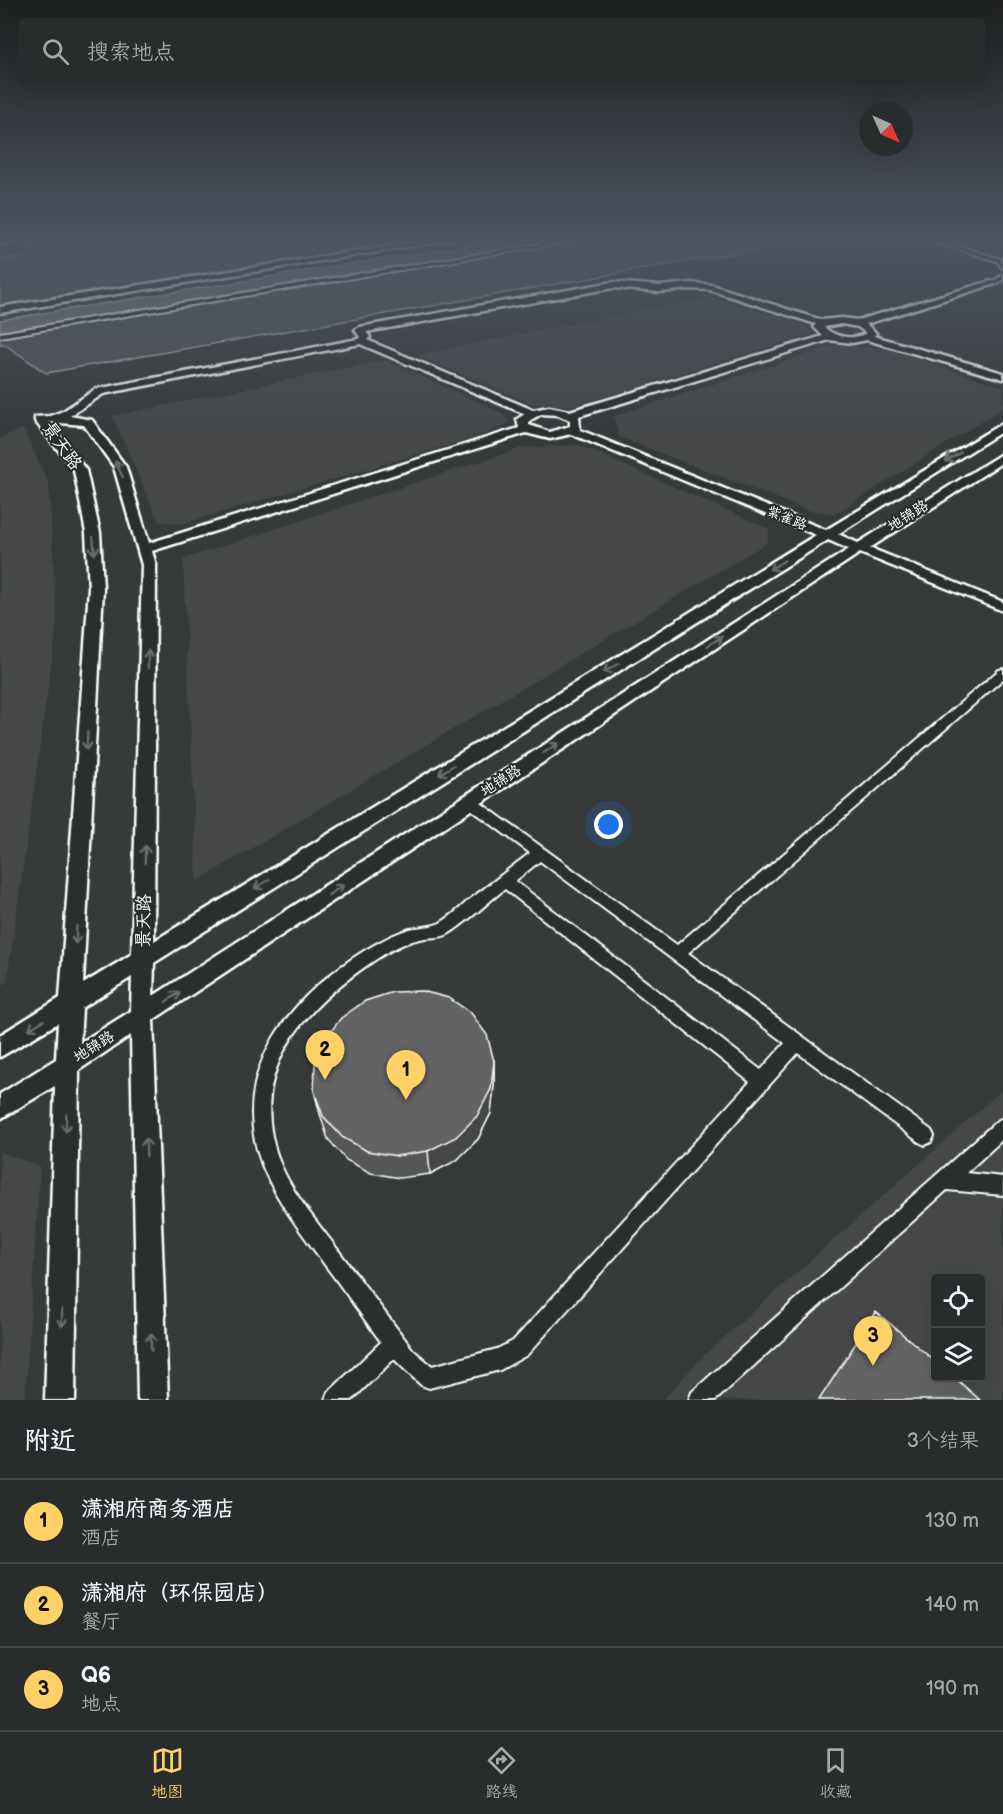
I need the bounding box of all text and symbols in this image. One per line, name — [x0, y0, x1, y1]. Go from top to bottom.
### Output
search box — [18, 18, 985, 84]
icon: search — [39, 35, 72, 68]
text: 搜索地点 — [87, 39, 175, 66]
north arrow — [859, 102, 913, 156]
street label: 景天路 — [38, 418, 86, 474]
one-way arrow — [945, 451, 962, 463]
one-way arrow — [113, 461, 124, 479]
street label: 地锦路 — [884, 496, 932, 536]
street label: 紫雀路 — [764, 502, 810, 534]
one-way arrow — [88, 536, 99, 555]
one-way arrow — [769, 559, 786, 571]
one-way arrow — [706, 635, 723, 647]
one-way arrow — [142, 650, 154, 670]
one-way arrow — [603, 661, 620, 674]
one-way arrow — [82, 730, 93, 750]
one-way arrow — [542, 741, 559, 753]
street label: 地锦路 — [477, 761, 525, 801]
one-way arrow — [438, 765, 455, 777]
your location — [594, 810, 623, 839]
one-way arrow — [139, 845, 151, 865]
one-way arrow — [254, 878, 271, 890]
one-way arrow — [327, 883, 344, 895]
street label: 景天路 — [133, 894, 155, 948]
one-way arrow — [71, 925, 82, 945]
one-way arrow — [164, 991, 181, 1003]
one-way arrow — [28, 1019, 45, 1031]
street label: 地锦路 — [70, 1027, 118, 1067]
pin: 2 — [306, 1030, 344, 1080]
pin: 1 — [386, 1050, 426, 1100]
one-way arrow — [60, 1112, 72, 1132]
one-way arrow — [140, 1137, 152, 1157]
map controls — [931, 1274, 985, 1382]
button: locate — [931, 1274, 985, 1328]
one-way arrow — [56, 1307, 68, 1327]
pin: 3 — [854, 1316, 892, 1366]
button: layers — [931, 1328, 985, 1382]
one-way arrow — [146, 1332, 157, 1352]
text: 附近 — [24, 1426, 76, 1457]
text: 3个结果 — [907, 1429, 979, 1453]
text: 潇湘府商务酒店 — [81, 1496, 235, 1523]
text: 1 — [39, 1509, 48, 1533]
text: 130 m — [925, 1509, 979, 1533]
text: 酒店 — [81, 1526, 121, 1550]
text: 潇湘府（环保园店） — [81, 1580, 279, 1607]
text: 2 — [38, 1593, 49, 1617]
text: 140 m — [925, 1593, 979, 1617]
text: 餐厅 — [81, 1610, 121, 1634]
text: Q6 — [81, 1662, 111, 1689]
text: 3 — [38, 1677, 49, 1701]
text: 190 m — [926, 1677, 979, 1701]
text: 地点 — [81, 1692, 121, 1716]
tab: 地图 — [151, 1744, 184, 1802]
tab: 路线 — [485, 1744, 518, 1802]
tab: 收藏 — [819, 1744, 852, 1802]

